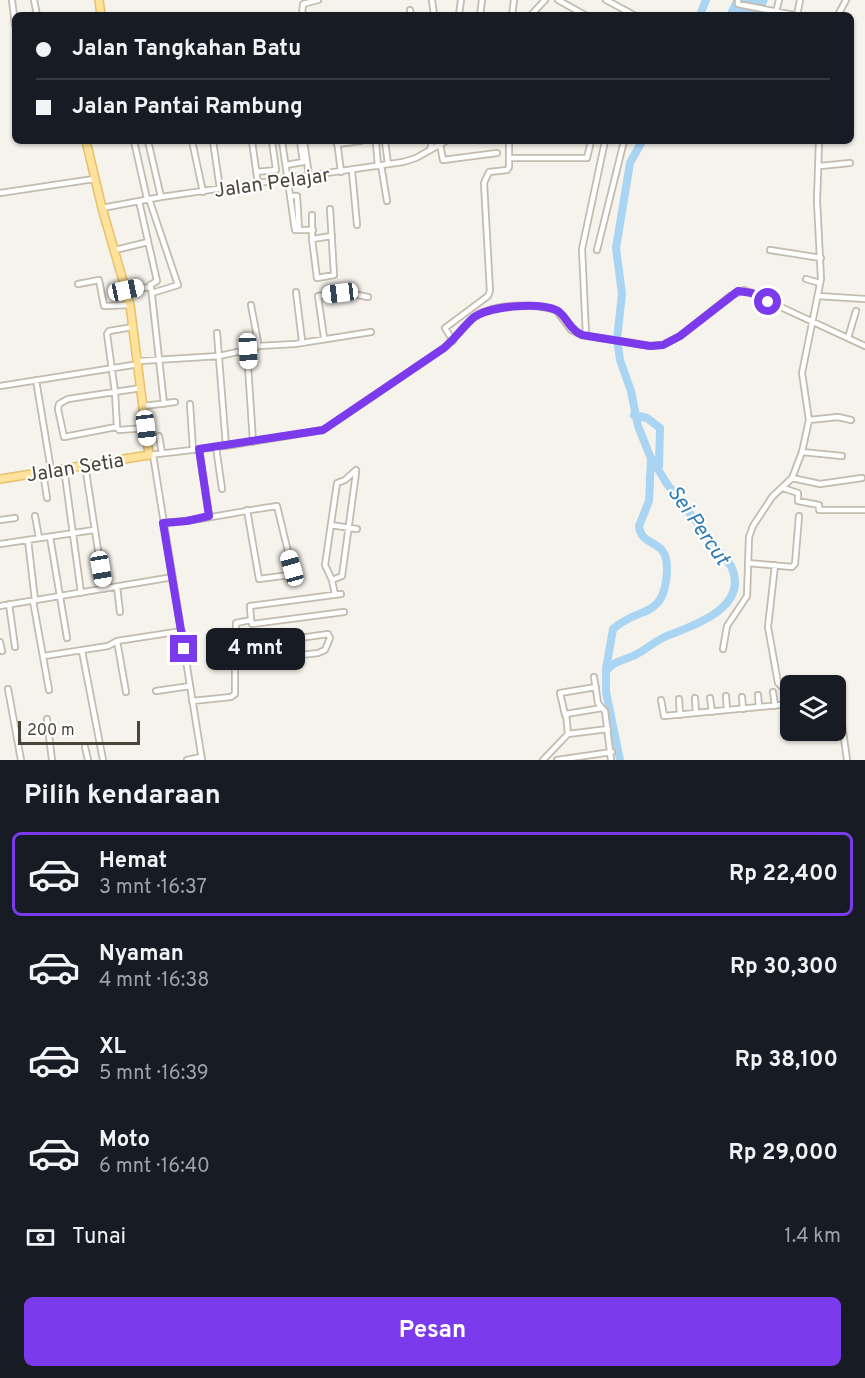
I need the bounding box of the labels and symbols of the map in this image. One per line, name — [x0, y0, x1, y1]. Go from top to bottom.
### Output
street label: Jalan Pelajar — [213, 163, 332, 205]
car — [107, 277, 145, 303]
car — [321, 282, 359, 304]
route start — [754, 288, 781, 315]
car — [238, 333, 258, 369]
car — [135, 409, 157, 447]
street label: Jalan Setia — [25, 448, 126, 490]
water label: Sei Percut — [660, 481, 736, 572]
car — [278, 548, 306, 588]
car — [89, 550, 113, 588]
callout: 4 mnt — [205, 628, 304, 670]
route end — [170, 635, 197, 662]
scale bar — [18, 718, 140, 746]

